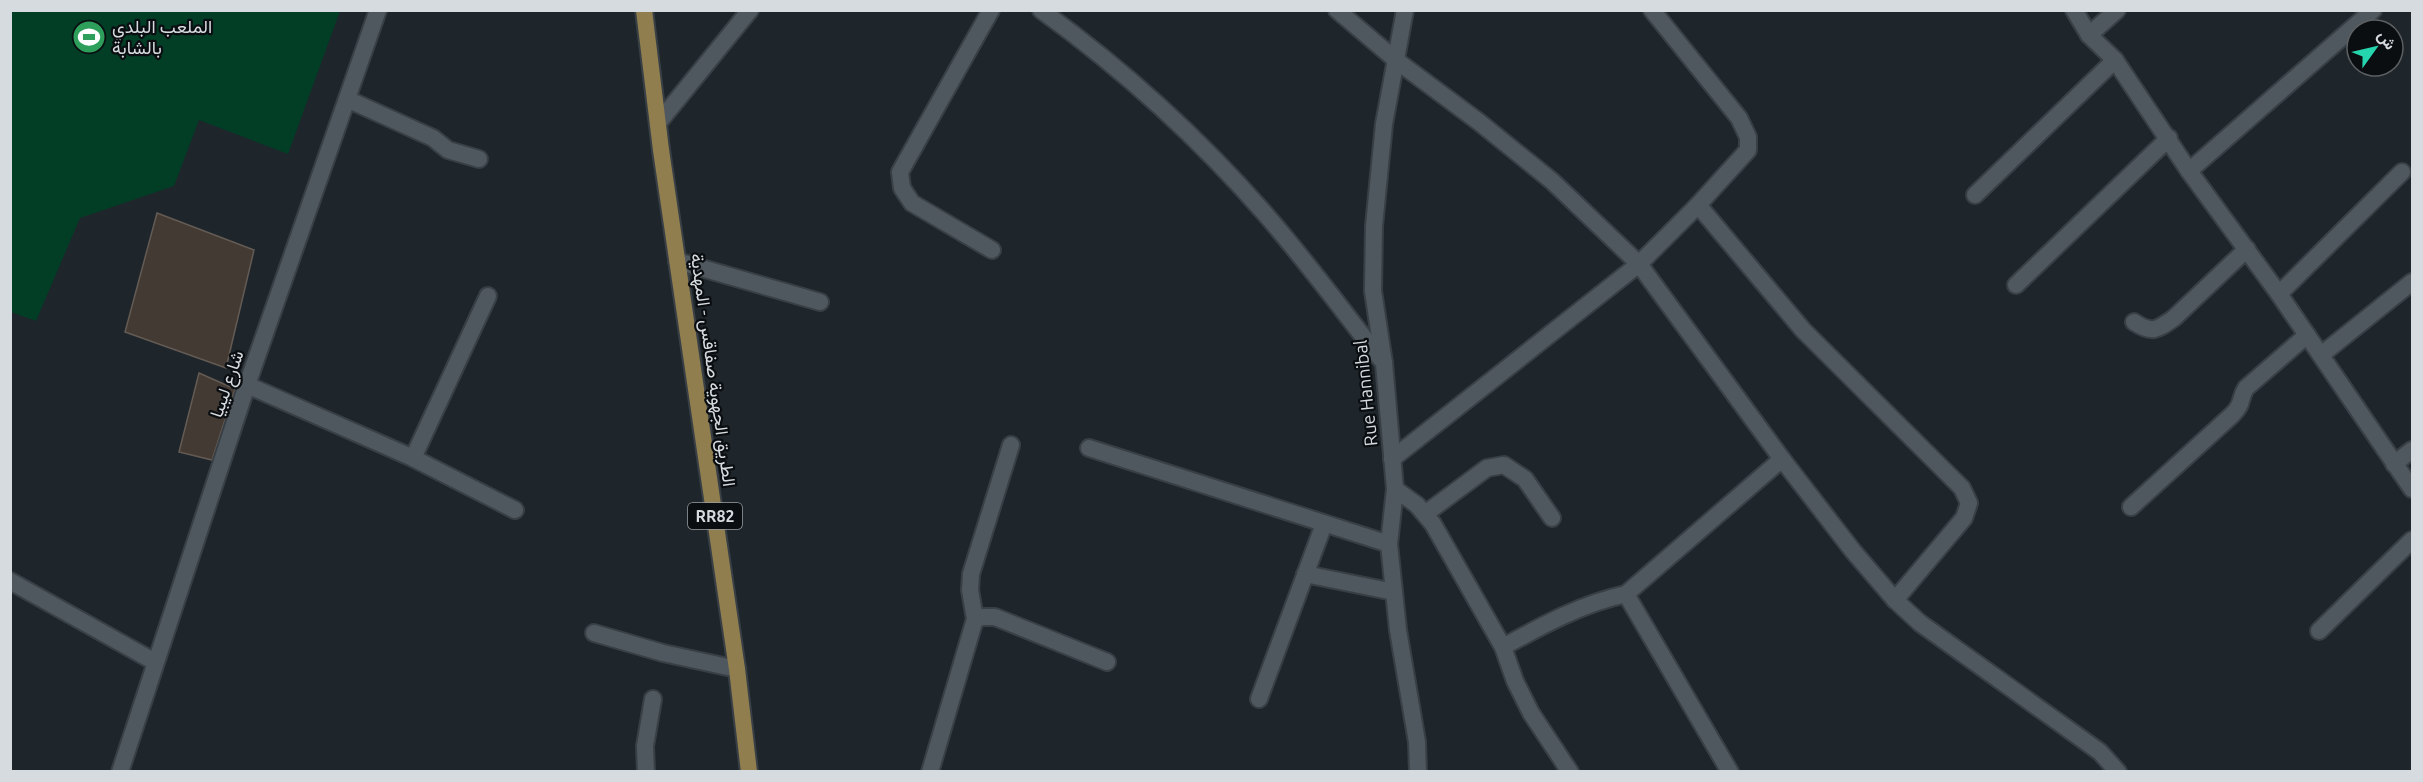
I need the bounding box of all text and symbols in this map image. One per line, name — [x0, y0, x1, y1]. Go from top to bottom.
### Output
place label: الملعب البلدي بالشابة — [112, 16, 212, 58]
north arrow — [2345, 18, 2405, 78]
sports icon: الملعب البلدي بالشابة — [71, 19, 107, 55]
text: ش — [2374, 27, 2400, 53]
street label: الطريق الجهوية صفاقس - المهدية — [686, 252, 740, 488]
street label: Rue Hannibal — [1349, 339, 1381, 447]
street label: شارع ليبيا — [205, 348, 250, 421]
road number: RR82 — [688, 503, 742, 529]

